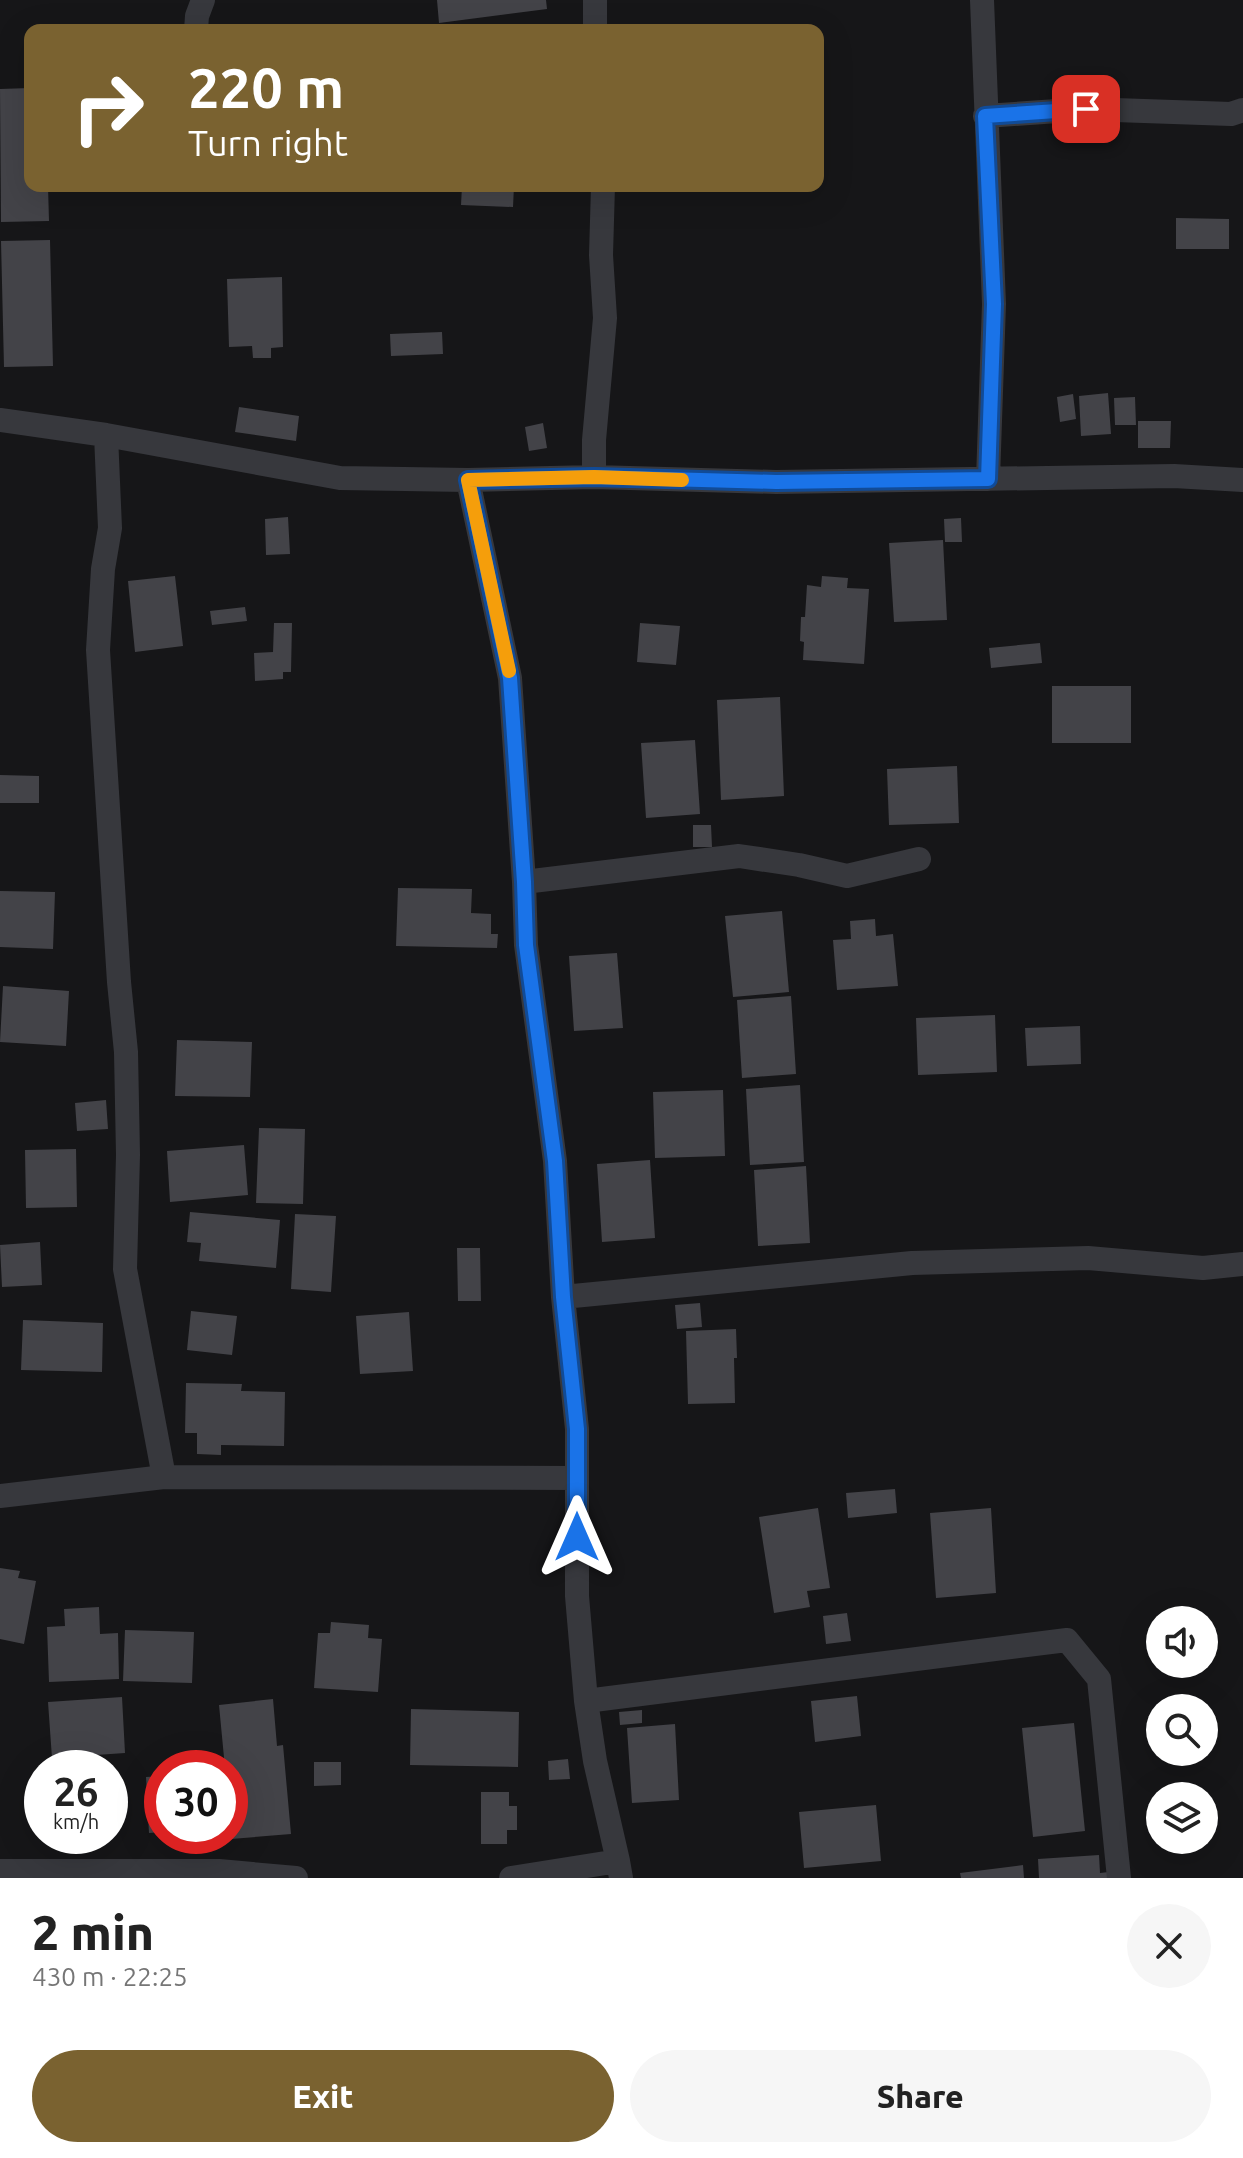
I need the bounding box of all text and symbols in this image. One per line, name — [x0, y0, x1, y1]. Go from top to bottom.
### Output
icon: right — [56, 56, 160, 160]
text: 220 m — [188, 56, 344, 119]
pin — [1052, 75, 1120, 143]
icon: arrive — [1064, 87, 1108, 131]
text: Turn right — [188, 122, 348, 163]
position arrow — [535, 1495, 619, 1579]
map controls — [1146, 1606, 1218, 1854]
button: sound — [1146, 1606, 1218, 1678]
button: search — [1146, 1694, 1218, 1766]
speed limit sign: 30 — [144, 1750, 248, 1854]
text: 26 — [53, 1769, 99, 1814]
button: layers — [1146, 1782, 1218, 1854]
text: km/h — [53, 1810, 99, 1833]
button: close — [1127, 1904, 1211, 1988]
text: 2 min — [32, 1905, 154, 1959]
text: 430 m · 22:25 — [32, 1962, 188, 1991]
button: Exit — [32, 2050, 614, 2142]
button: Share — [630, 2050, 1211, 2142]

